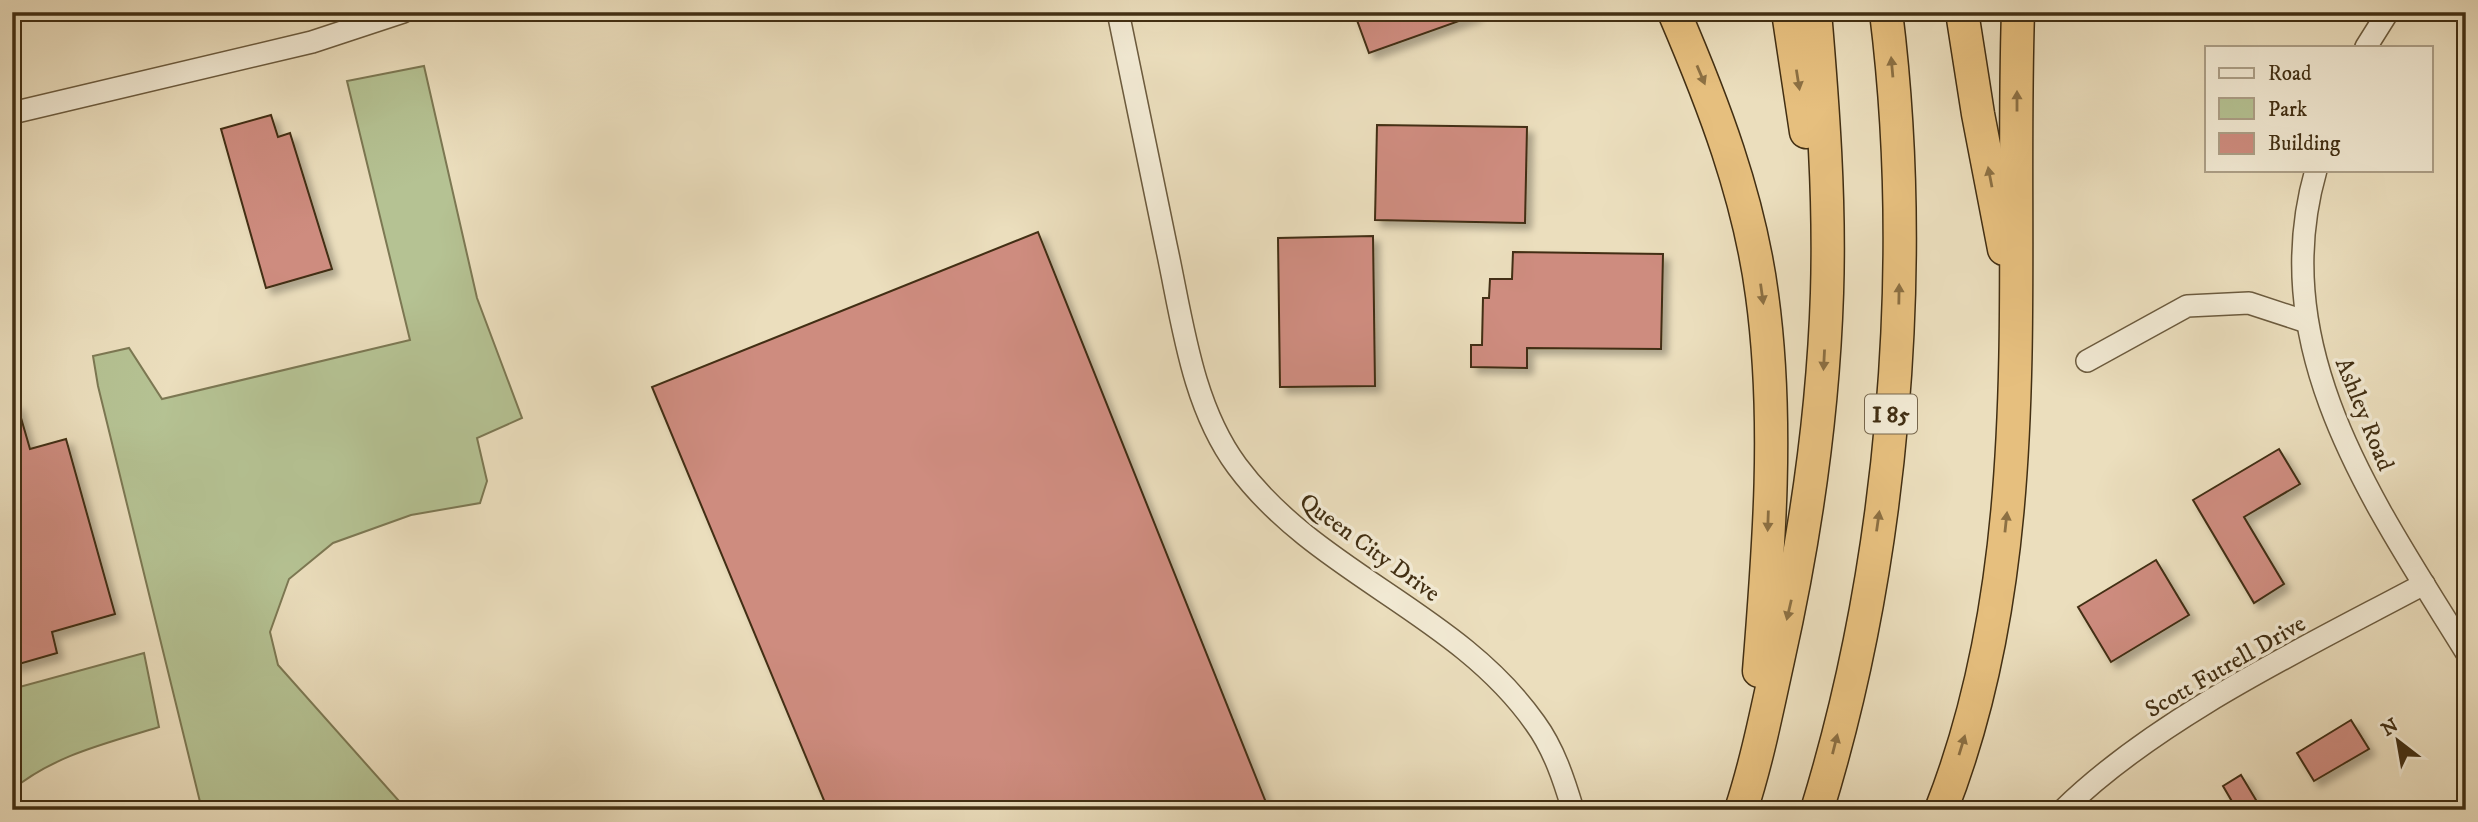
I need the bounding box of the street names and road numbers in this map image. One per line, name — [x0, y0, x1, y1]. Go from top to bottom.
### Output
street label: Ashley Road — [2328, 354, 2400, 475]
road number: I 85 — [1865, 394, 1917, 434]
street label: Queen City Drive — [1293, 487, 1446, 609]
street label: Scott Futrell Drive — [2140, 609, 2311, 725]

